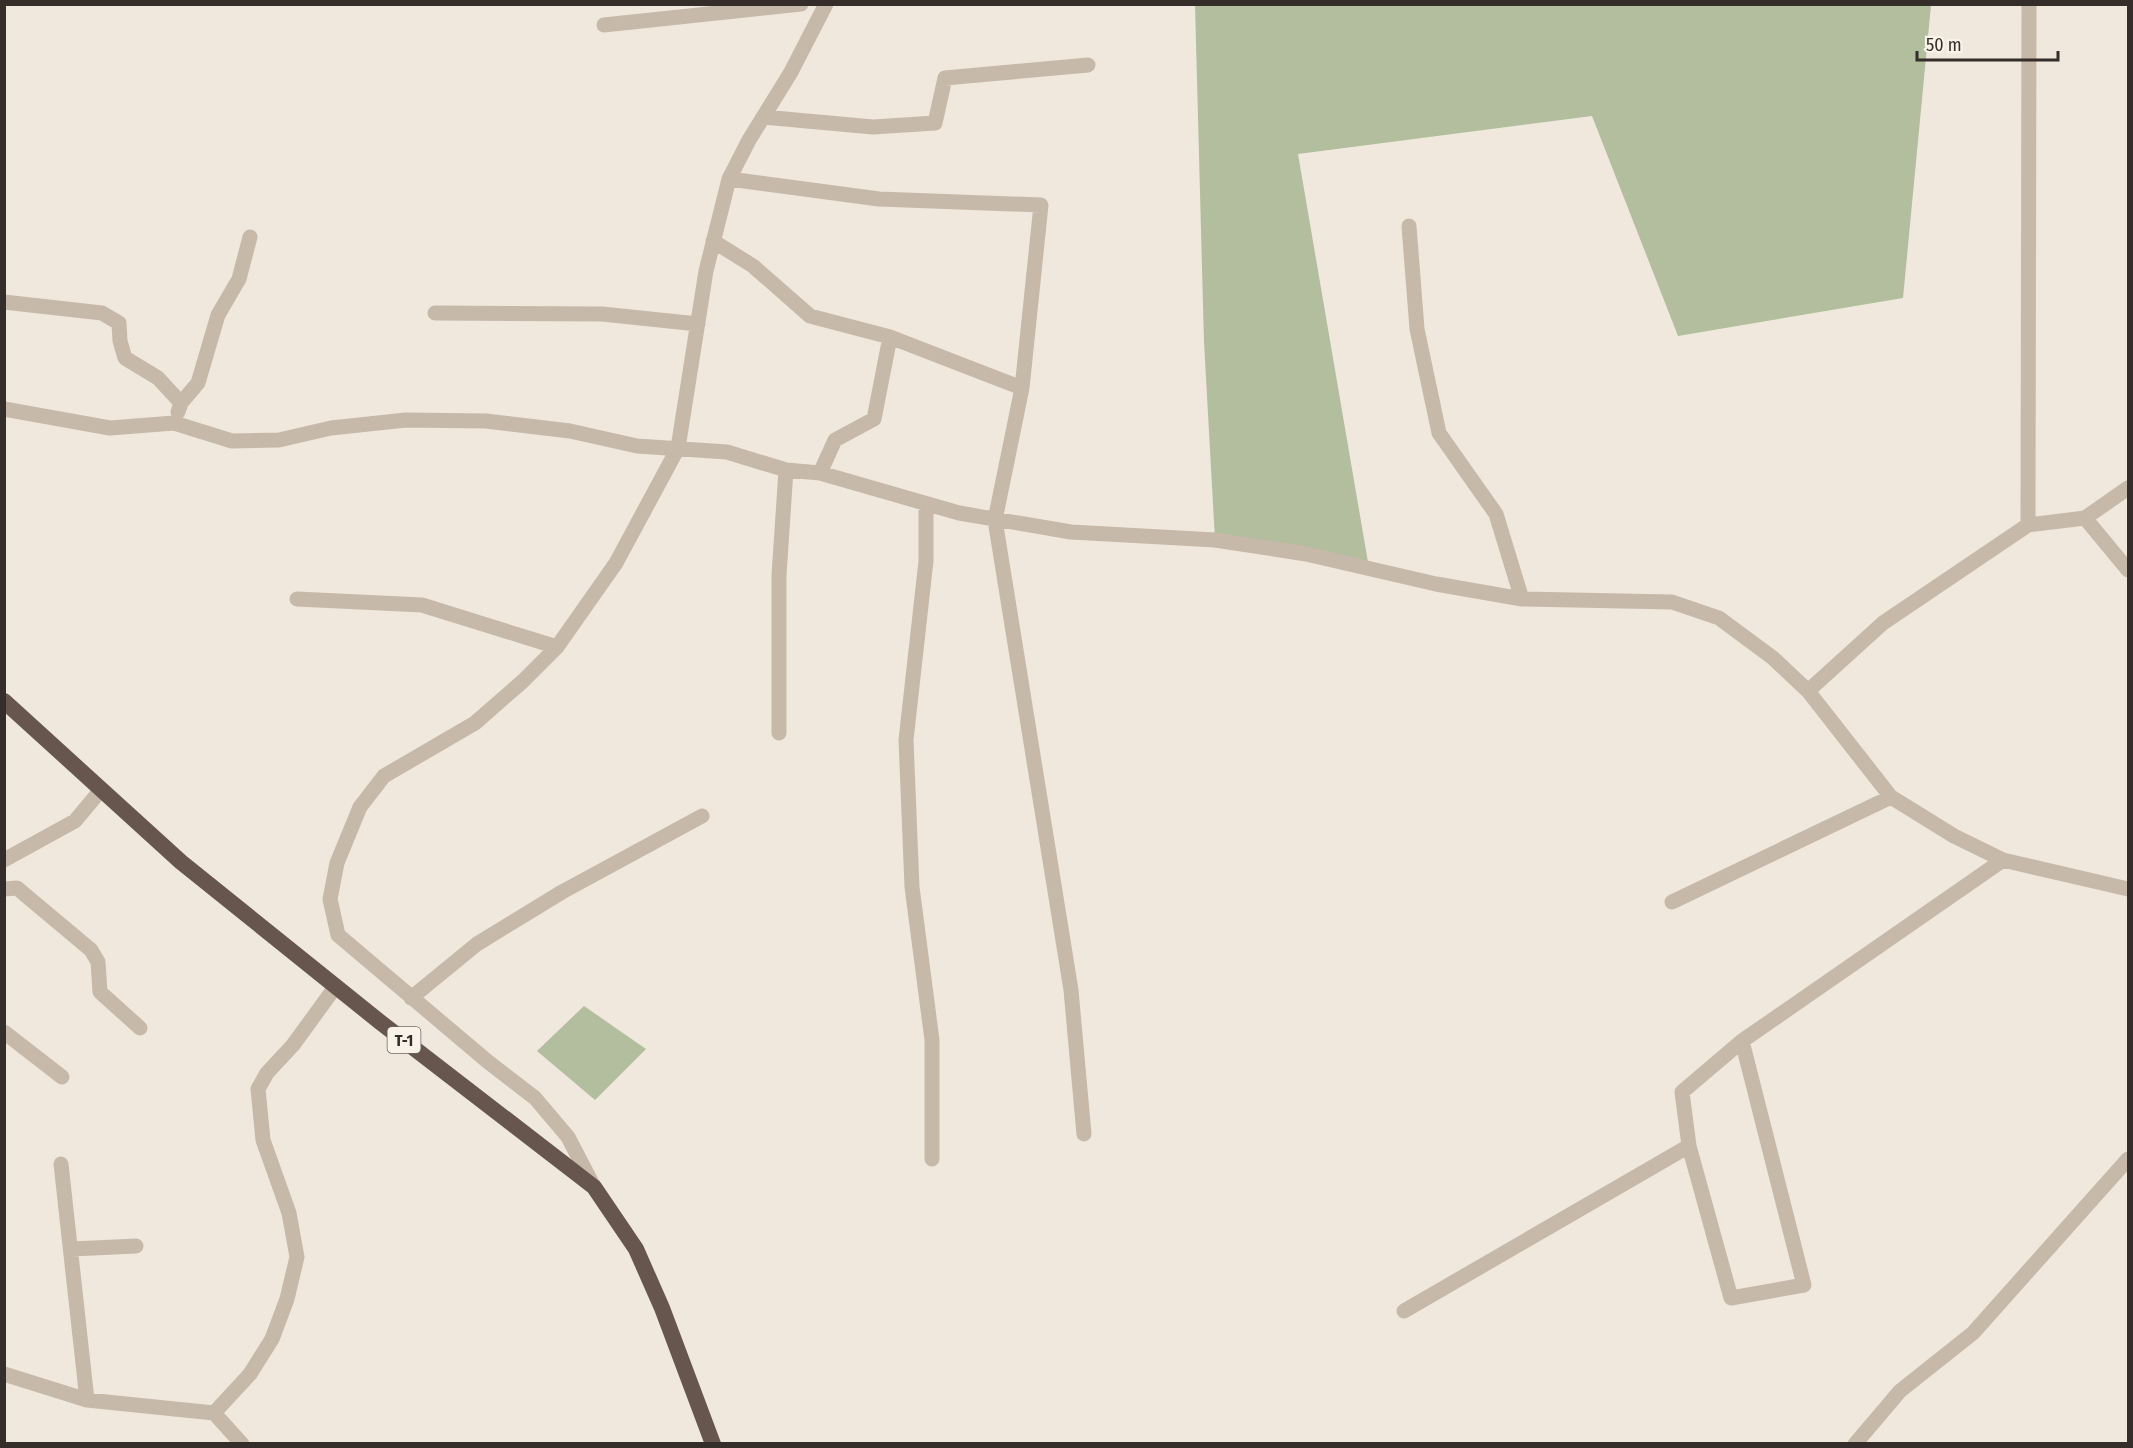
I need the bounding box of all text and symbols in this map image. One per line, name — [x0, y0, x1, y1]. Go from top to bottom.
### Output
scale bar — [1917, 24, 2058, 62]
text: 50 m — [1926, 34, 1962, 56]
road number: T-1 — [388, 1027, 420, 1053]

